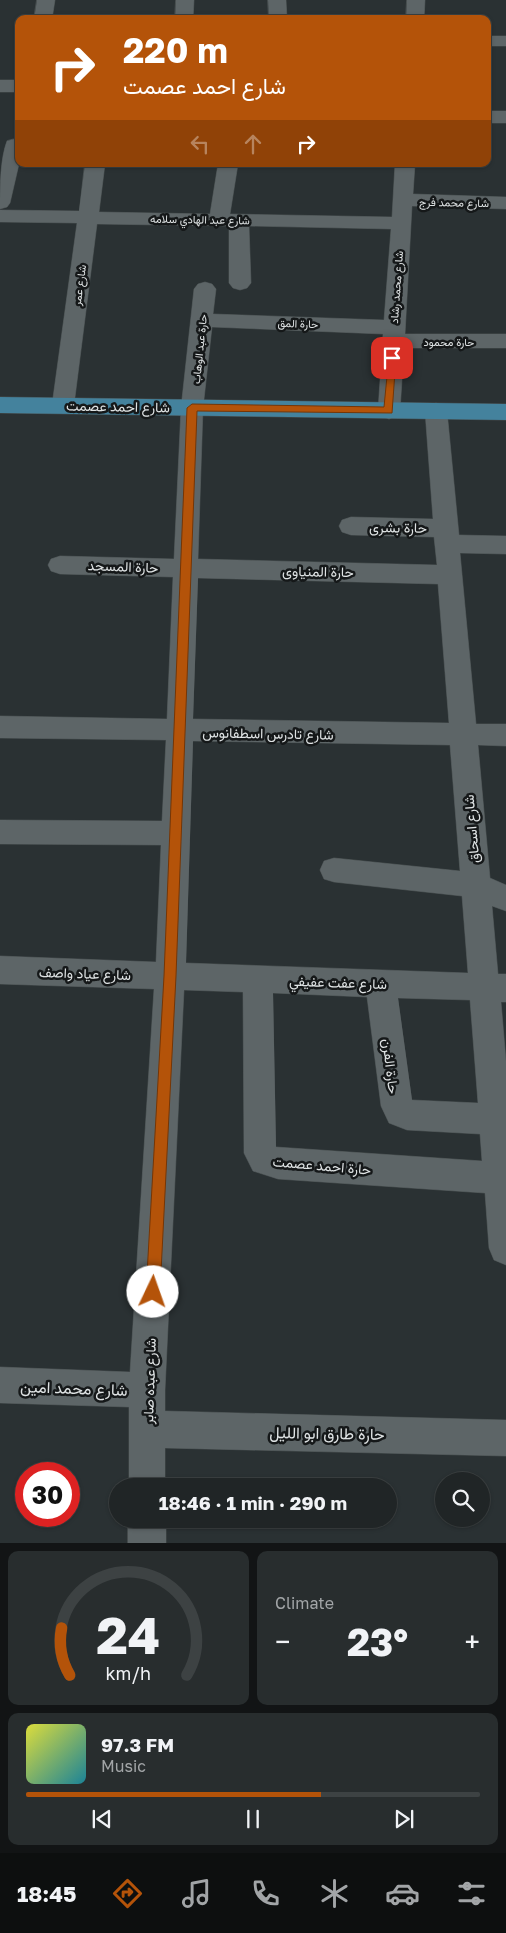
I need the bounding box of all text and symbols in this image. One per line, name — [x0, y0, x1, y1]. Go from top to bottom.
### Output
text: 220 m — [123, 29, 228, 71]
icon: right — [40, 35, 105, 100]
text: شارع احمد عصمت — [123, 72, 286, 99]
icon: left — [186, 130, 214, 158]
icon: ahead — [239, 130, 267, 158]
icon: right — [292, 130, 320, 158]
street label: شارع محمد فرج — [419, 195, 489, 211]
street label: شارع عبد الهادي سلامه — [150, 212, 250, 230]
street label: شارع محمد رشاد — [387, 250, 407, 324]
street label: شارع عمر — [70, 263, 90, 308]
street label: حارة عبد الوهاب — [189, 314, 210, 385]
street label: حارة المق — [277, 316, 319, 331]
street label: حارة محمود — [424, 335, 474, 349]
pin — [371, 337, 413, 379]
icon: arrive — [378, 344, 406, 372]
street label: شارع احمد عصمت — [66, 397, 170, 418]
street label: حارة بشرى — [369, 518, 427, 537]
street label: حارة المسجد — [87, 556, 159, 577]
street label: حارة المنياوى — [282, 562, 354, 581]
street label: شارع تادرس اسطفانوس — [202, 723, 334, 746]
street label: شارع اسحاق — [460, 794, 485, 864]
street label: شارع عياد واصف — [39, 963, 131, 986]
street label: شارع عفت عفيفي — [289, 972, 387, 996]
street label: حارة الفرن — [378, 1037, 403, 1095]
street label: حارة احمد عصمت — [272, 1152, 372, 1179]
position arrow — [126, 1265, 178, 1317]
street label: شارع عبده صابر — [139, 1338, 162, 1425]
street label: شارع محمد امين — [20, 1376, 128, 1402]
street label: حارة طارق ابو الليل — [269, 1422, 385, 1445]
speed limit sign: 30 — [15, 1462, 80, 1527]
map controls — [435, 1472, 490, 1527]
button: search — [435, 1472, 490, 1527]
text: 18:46 · 1 min · 290 m — [159, 1491, 347, 1514]
text: Climate — [275, 1593, 334, 1613]
text: 24 — [96, 1603, 161, 1665]
text: 23° — [347, 1619, 408, 1664]
text: − — [275, 1625, 290, 1658]
text: + — [465, 1625, 480, 1658]
text: km/h — [106, 1662, 151, 1684]
text: 97.3 FM — [101, 1733, 174, 1756]
text: Music — [101, 1756, 146, 1776]
icon: previous — [88, 1805, 116, 1833]
icon: pause — [239, 1805, 267, 1833]
icon: next — [390, 1805, 418, 1833]
icon: directions — [110, 1876, 145, 1911]
icon: music — [179, 1876, 214, 1911]
icon: phone — [248, 1876, 283, 1911]
icon: climate — [317, 1876, 352, 1911]
icon: car — [385, 1876, 420, 1911]
icon: filters — [454, 1876, 489, 1911]
text: 18:45 — [17, 1880, 77, 1907]

